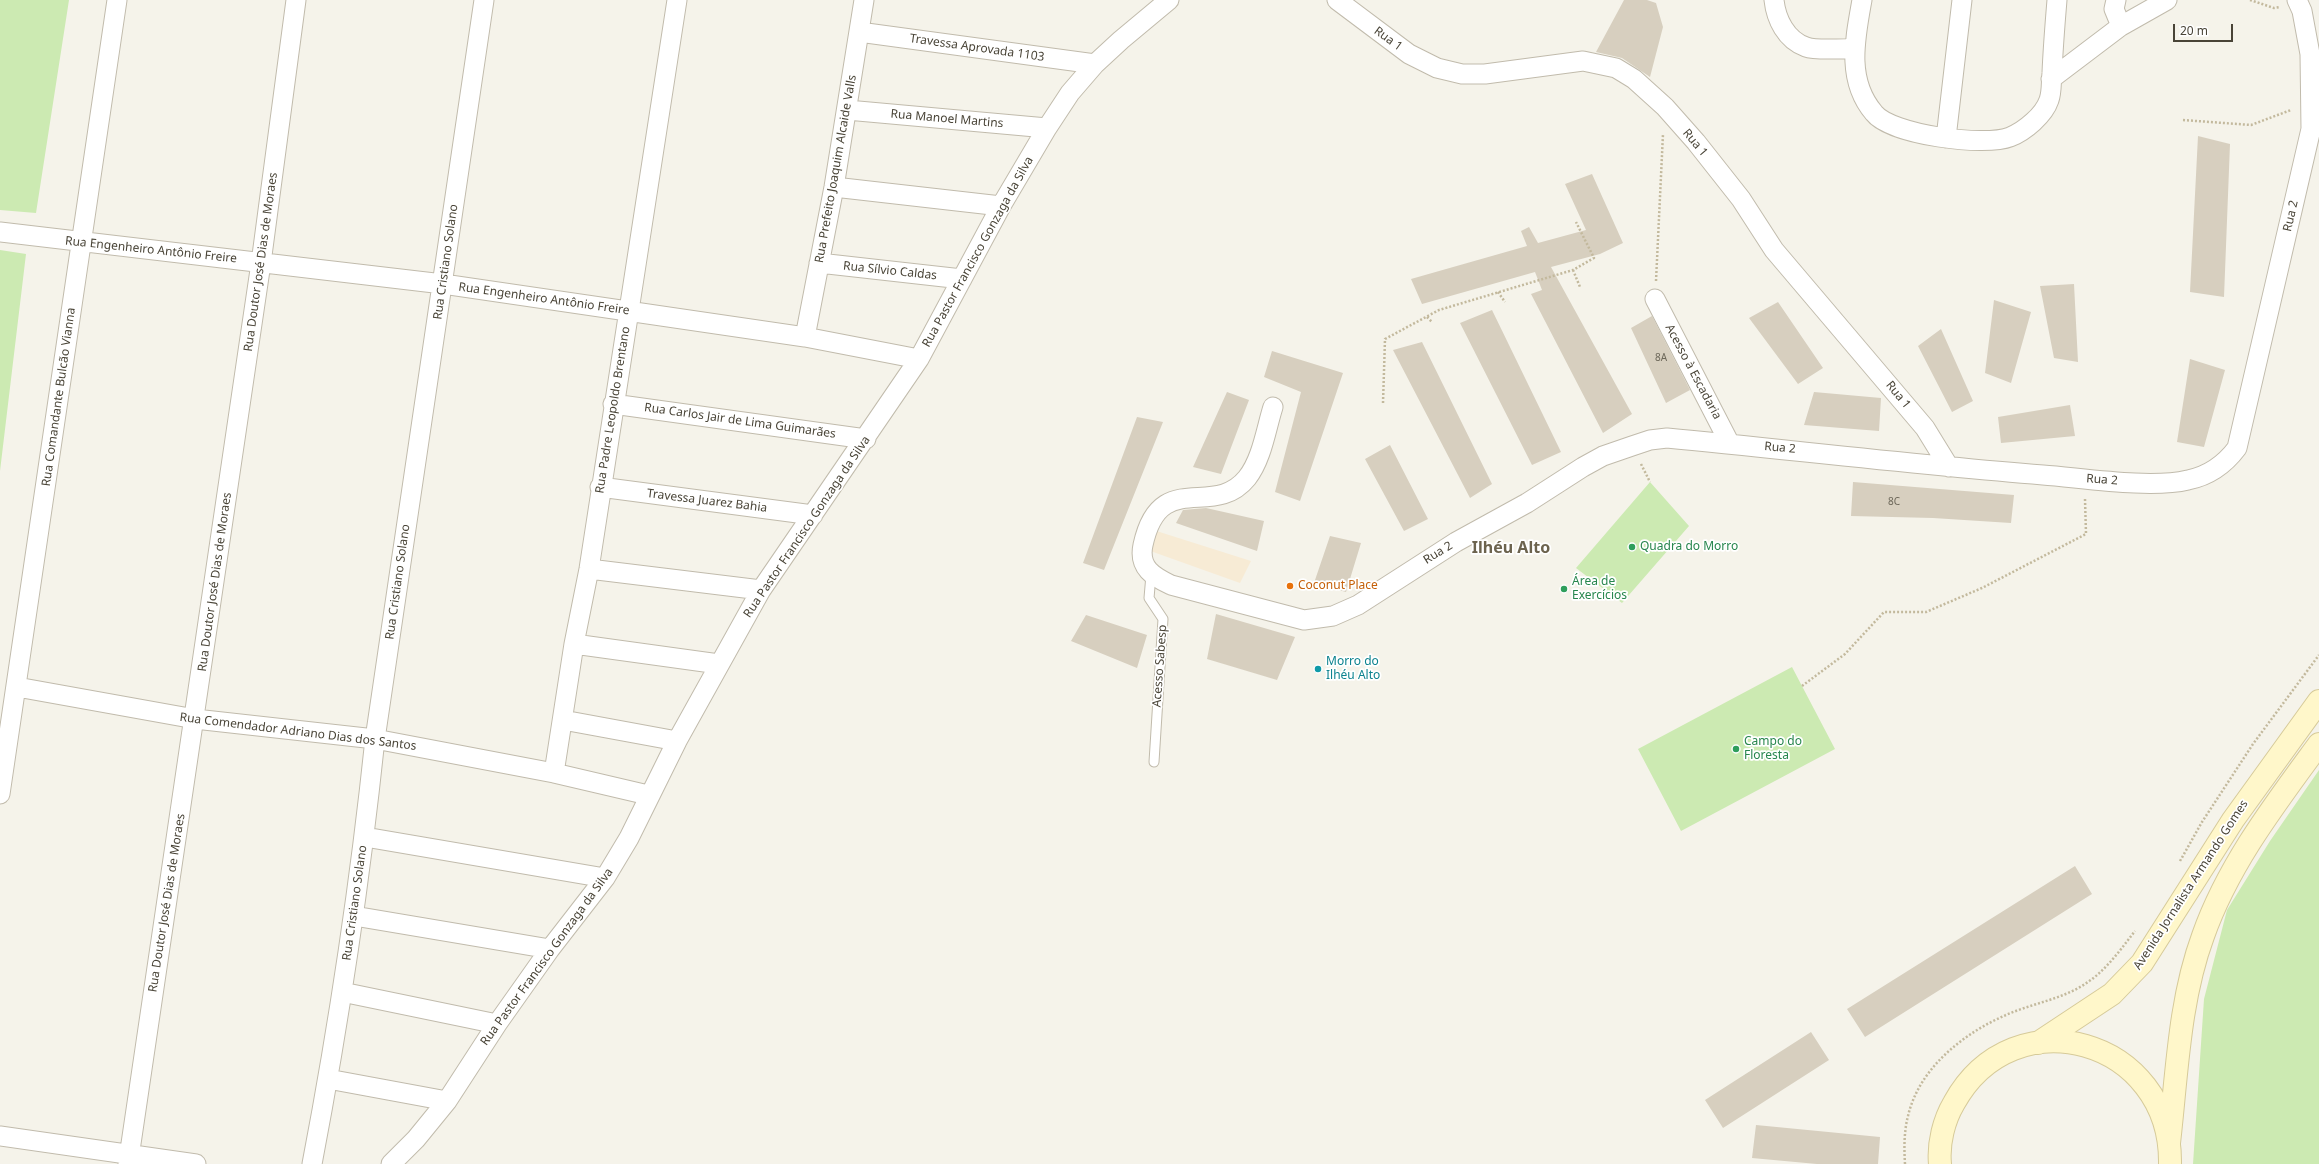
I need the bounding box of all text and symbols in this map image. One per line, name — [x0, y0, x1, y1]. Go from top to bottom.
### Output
scale bar — [2175, 16, 2235, 42]
text: 20 m — [2180, 22, 2208, 39]
street label: Rua 1 — [1371, 24, 1405, 54]
street label: Travessa Aprovada 1103 — [909, 31, 1045, 65]
street label: Rua Prefeito Joaquim Alcaide Valls — [812, 74, 860, 264]
street label: Rua Manoel Martins — [890, 107, 1004, 131]
street label: Rua 1 — [1679, 126, 1711, 160]
street label: Rua Pastor Francisco Gonzaga da Silva — [919, 154, 1037, 350]
street label: Rua Doutor José Dias de Moraes — [241, 171, 281, 353]
street label: Rua 2 — [2280, 199, 2302, 233]
street label: Rua Cristiano Solano — [431, 203, 461, 321]
street label: Rua Engenheiro Antônio Freire — [64, 234, 238, 266]
street label: Rua Sílvio Caldas — [842, 259, 938, 283]
street label: Rua Engenheiro Antônio Freire — [458, 280, 630, 318]
street label: Rua Comandante Bulcão Vianna — [39, 307, 79, 487]
street label: Acesso à Escadaria — [1662, 322, 1724, 422]
street label: Rua Padre Leopoldo Brentano — [593, 325, 633, 495]
house number: 8A — [1655, 352, 1667, 364]
street label: Rua 1 — [1882, 378, 1914, 412]
street label: Rua Carlos Jair de Lima Guimarães — [643, 400, 837, 442]
street label: Rua Pastor Francisco Gonzaga da Silva — [741, 434, 873, 620]
street label: Rua 2 — [1764, 439, 1796, 457]
street label: Rua 2 — [2086, 472, 2118, 488]
street label: Travessa Juarez Bahia — [646, 486, 768, 516]
street label: Rua Doutor José Dias de Moraes — [195, 491, 235, 673]
house number: 8C — [1888, 496, 1900, 508]
street label: Rua Cristiano Solano — [383, 523, 413, 641]
district label: Ilhéu Alto — [1472, 538, 1550, 558]
street label: Rua 2 — [1421, 539, 1455, 567]
place label: Quadra do Morro — [1640, 540, 1738, 554]
marker: Quadra do Morro — [1627, 542, 1637, 552]
place label: Área de Exercícios — [1572, 575, 1627, 603]
place label: Coconut Place — [1298, 579, 1378, 593]
marker: Coconut Place — [1285, 581, 1295, 591]
marker: Área de Exercícios — [1559, 584, 1569, 594]
street label: Acesso Sabesp — [1150, 624, 1170, 708]
place label: Morro do Ilhéu Alto — [1326, 655, 1380, 683]
marker: Morro do Ilhéu Alto — [1313, 664, 1323, 674]
street label: Rua Comendador Adriano Dias dos Santos — [179, 710, 417, 754]
place label: Campo do Floresta — [1744, 735, 1802, 763]
marker: Campo do Floresta — [1731, 744, 1741, 754]
street label: Avenida Jornalista Armando Gomes — [2131, 797, 2251, 973]
street label: Rua Doutor José Dias de Moraes — [146, 813, 188, 993]
street label: Rua Cristiano Solano — [340, 844, 370, 962]
street label: Rua Pastor Francisco Gonzaga da Silva — [478, 865, 616, 1049]

